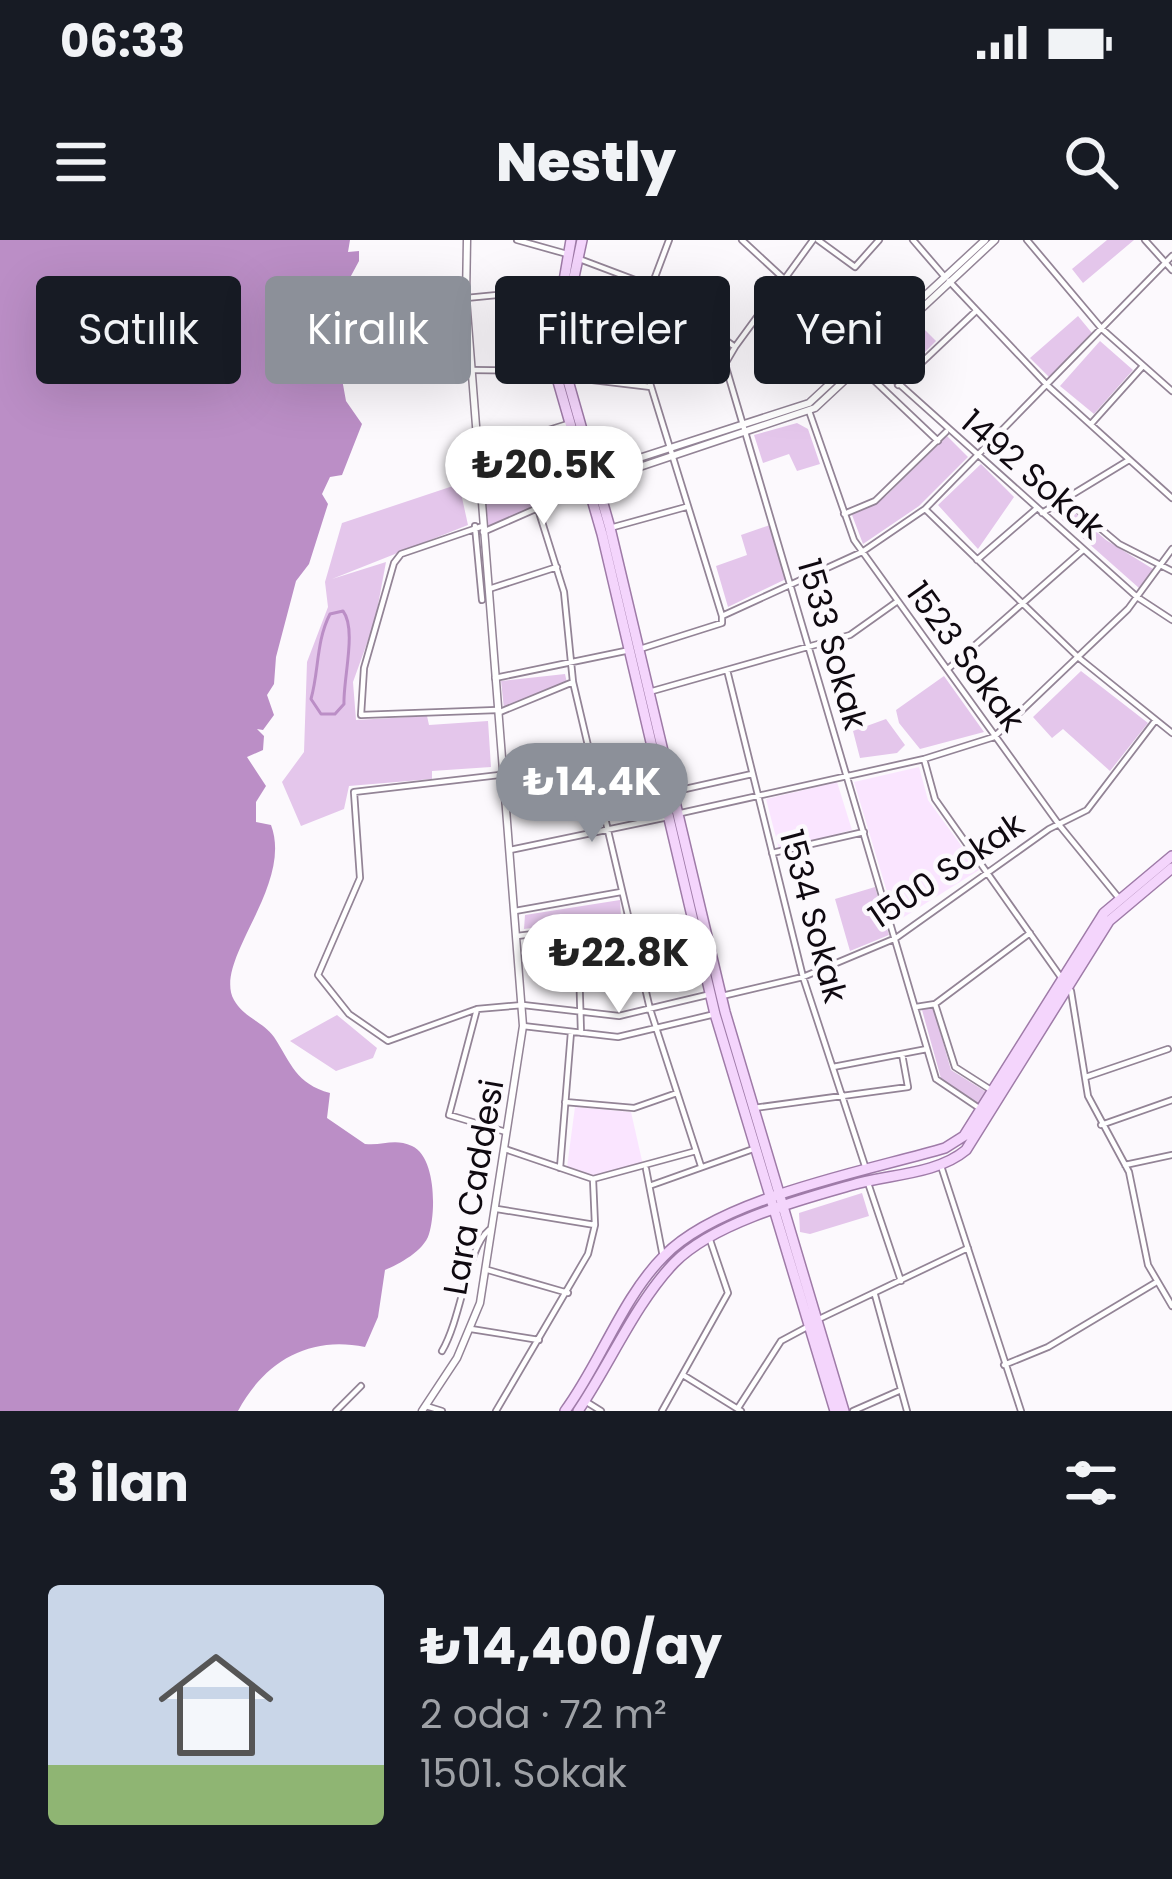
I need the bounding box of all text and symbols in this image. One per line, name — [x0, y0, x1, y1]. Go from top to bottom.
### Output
text: 06:33 — [60, 10, 185, 73]
text: Nestly — [496, 124, 676, 200]
icon: menu — [48, 129, 114, 195]
icon: search — [1058, 129, 1124, 195]
chip: Satılık — [36, 276, 241, 384]
chip: Kiralık — [265, 276, 471, 384]
chip: Filtreler — [495, 276, 730, 384]
chip: Yeni — [754, 276, 925, 384]
street label: 1492 Sokak — [951, 399, 1115, 550]
pin: ₺20.5K — [446, 426, 642, 528]
text: ₺20.5K — [472, 437, 616, 492]
street label: 1533 Sokak — [786, 553, 879, 735]
street label: 1523 Sokak — [895, 572, 1036, 741]
pin: ₺14.4K — [494, 743, 690, 845]
text: ₺14.4K — [523, 754, 661, 809]
street label: 1500 Sokak — [859, 801, 1033, 940]
street label: 1534 Sokak — [768, 825, 859, 1008]
pin: ₺22.8K — [521, 914, 717, 1016]
text: ₺22.8K — [549, 925, 689, 980]
street label: Lara Caddesi — [431, 1076, 516, 1299]
text: 3 ilan — [48, 1447, 189, 1519]
icon: filters — [1058, 1450, 1124, 1516]
text: ₺14,400/ay — [420, 1610, 722, 1682]
icon: home — [144, 1633, 288, 1777]
text: 2 oda · 72 m² — [420, 1687, 667, 1742]
text: 1501. Sokak — [420, 1746, 627, 1801]

